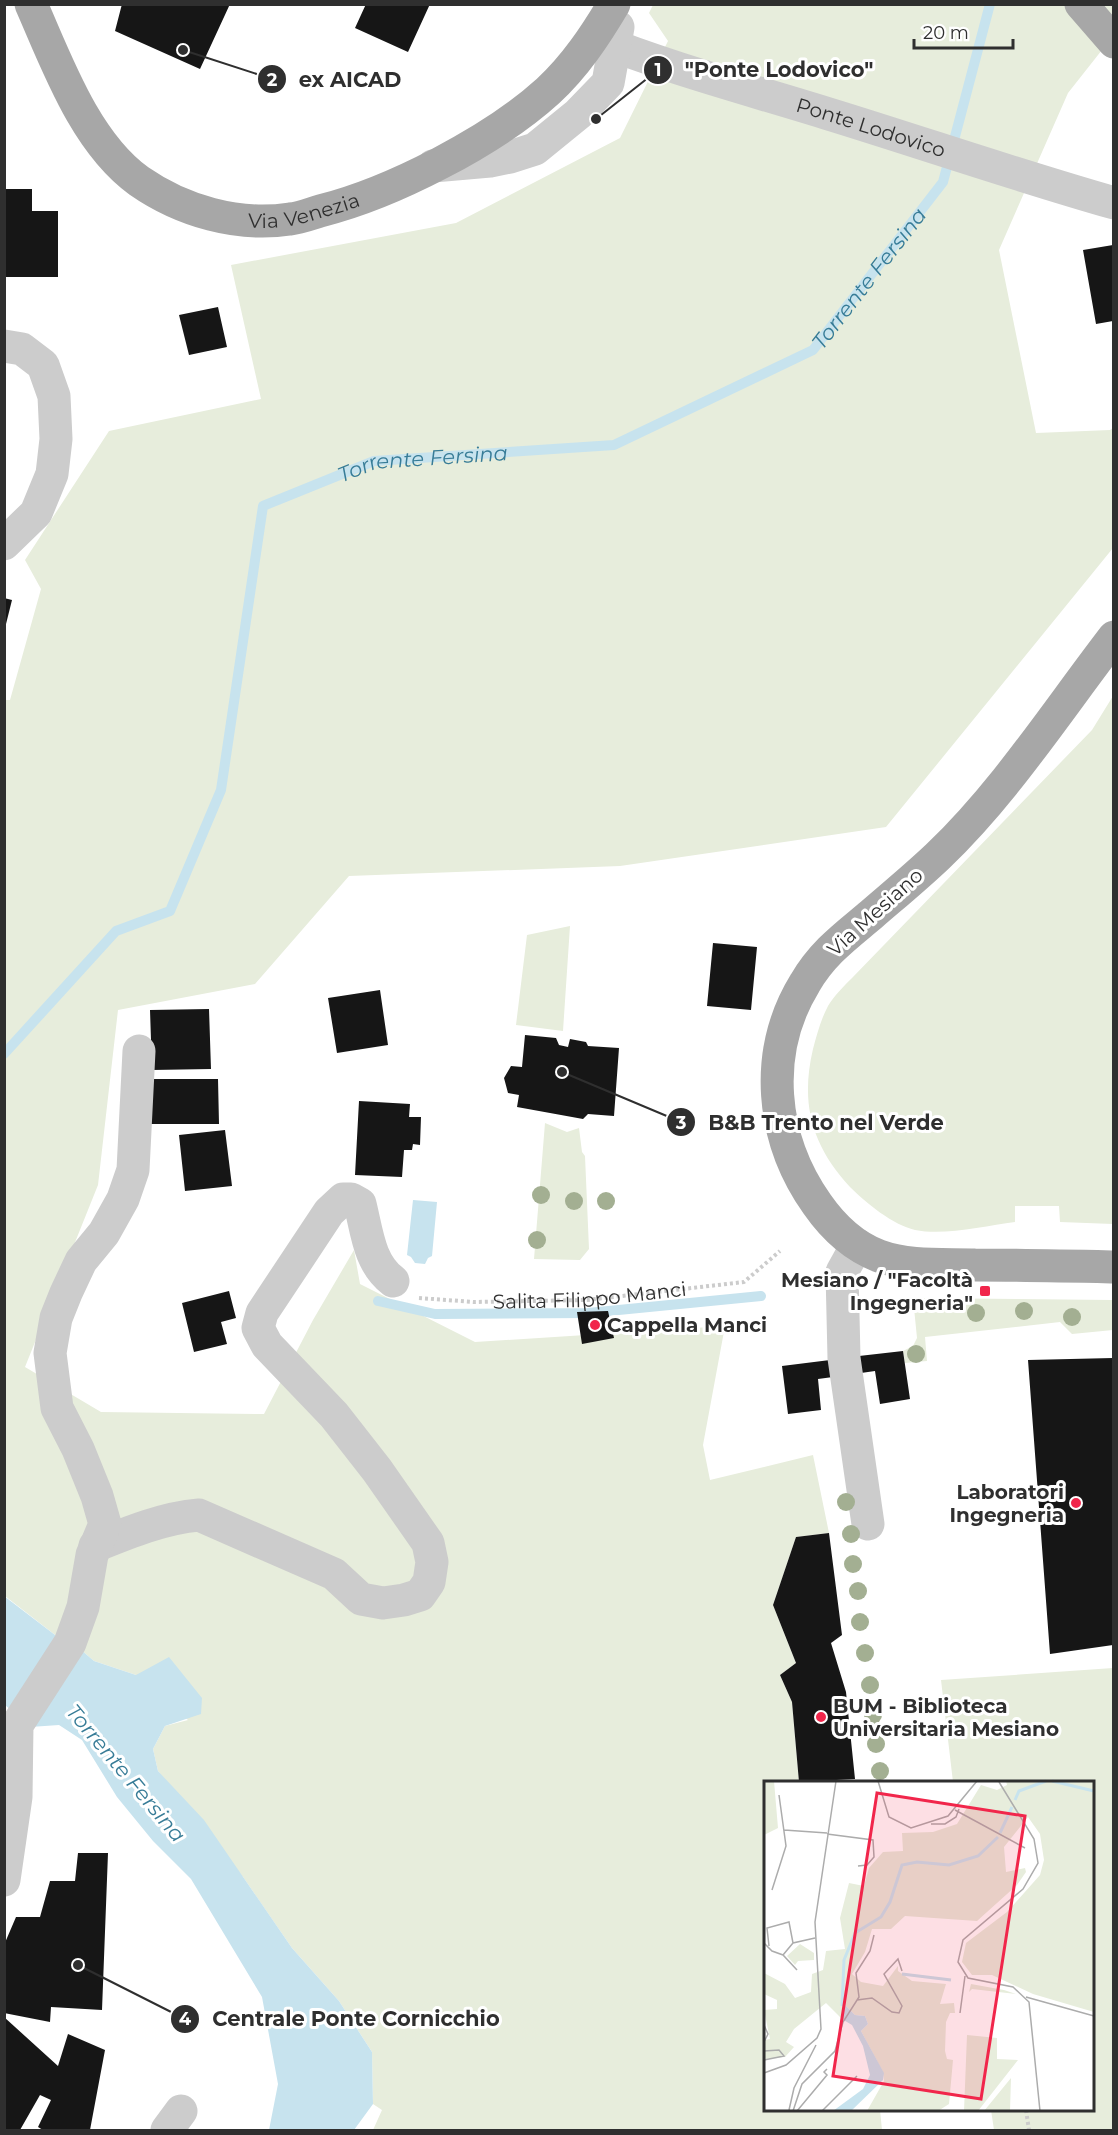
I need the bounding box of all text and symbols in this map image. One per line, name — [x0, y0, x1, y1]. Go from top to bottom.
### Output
scale bar — [914, 12, 1013, 50]
text: 20 m — [923, 22, 969, 44]
callout: "Ponte Lodovico" — [643, 50, 886, 89]
text: "Ponte Lodovico" — [685, 57, 873, 82]
text: 1 — [654, 59, 662, 81]
callout: ex AICAD — [257, 60, 414, 99]
text: ex AICAD — [299, 67, 401, 92]
text: 2 — [267, 69, 278, 91]
street label: Ponte Lodovico — [793, 93, 948, 162]
street label: Via Venezia — [247, 188, 363, 233]
water label: Torrente Fersina — [806, 202, 931, 354]
water label: Torrente Fersina — [334, 440, 508, 487]
street label: Via Mesiano — [822, 863, 928, 961]
callout: B&B Trento nel Verde — [666, 1103, 955, 1142]
text: B&B Trento nel Verde — [708, 1110, 944, 1135]
text: 3 — [675, 1112, 687, 1134]
place label: Mesiano / "Facoltà Ingegneria" — [781, 1268, 973, 1315]
street label: Salita Filippo Manci — [493, 1277, 688, 1314]
marker: Mesiano / "Facoltà Ingegneria" — [978, 1284, 992, 1298]
place label: Cappella Manci — [607, 1313, 767, 1337]
marker: Cappella Manci — [588, 1318, 602, 1332]
place label: Laboratori Ingegneria — [949, 1480, 1064, 1527]
marker: Laboratori Ingegneria — [1069, 1496, 1083, 1510]
place label: BUM - Biblioteca Universitaria Mesiano — [833, 1694, 1059, 1741]
water label: Torrente Fersina — [61, 1699, 191, 1847]
marker: BUM - Biblioteca Universitaria Mesiano — [814, 1710, 828, 1724]
inset map — [764, 1781, 1094, 2111]
callout: Centrale Ponte Cornicchio — [170, 1999, 511, 2038]
text: Centrale Ponte Cornicchio — [212, 2006, 500, 2031]
text: 4 — [179, 2008, 192, 2030]

